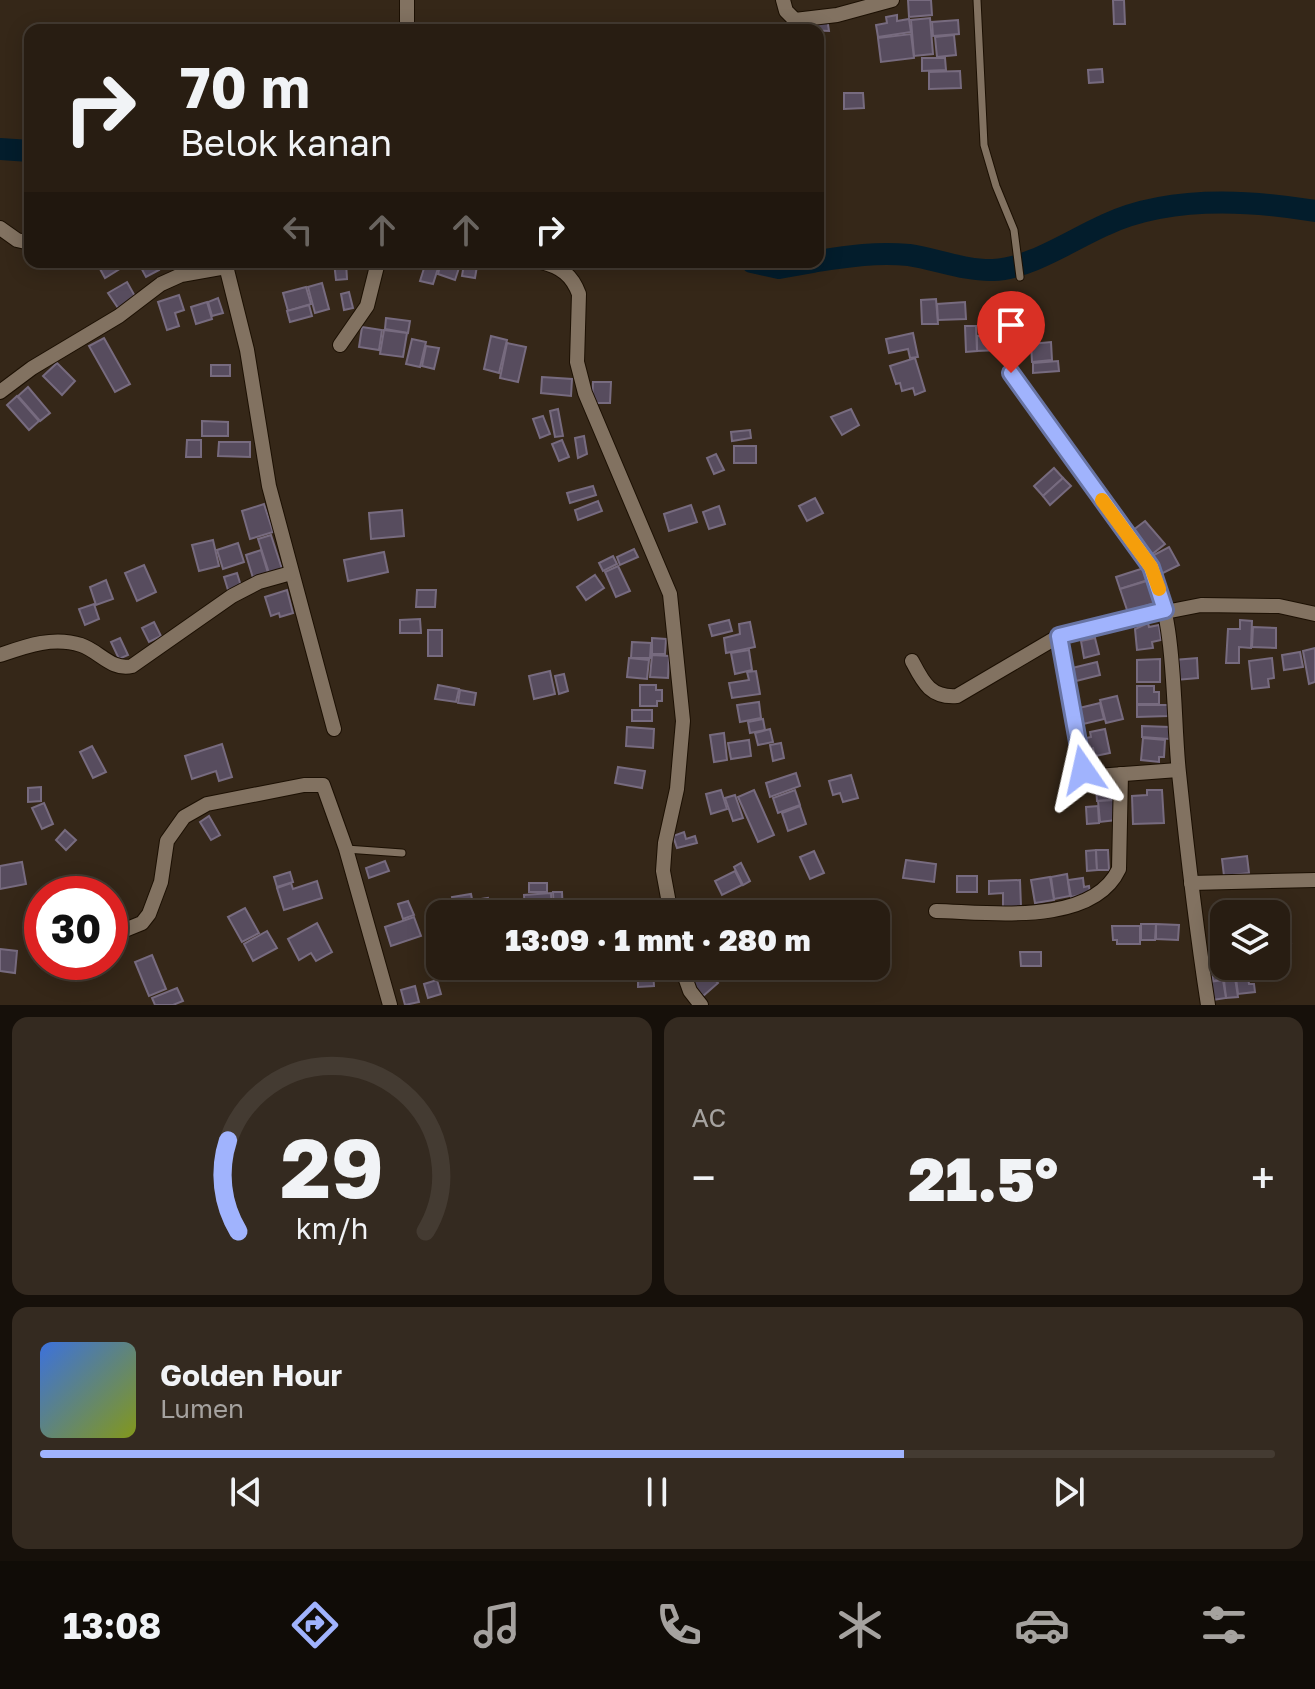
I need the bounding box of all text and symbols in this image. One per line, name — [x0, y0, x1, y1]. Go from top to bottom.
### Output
text: 70 m — [180, 53, 310, 120]
icon: right — [48, 56, 152, 160]
text: Belok kanan — [180, 121, 392, 164]
icon: left — [276, 208, 320, 252]
icon: ahead — [360, 208, 404, 252]
icon: ahead — [444, 208, 488, 252]
icon: right — [528, 208, 572, 252]
pin — [977, 291, 1045, 373]
icon: arrive — [989, 303, 1033, 347]
position arrow — [1041, 728, 1125, 812]
speed limit sign: 30 — [24, 876, 128, 980]
map controls — [1210, 900, 1290, 980]
button: layers — [1210, 900, 1290, 980]
text: 13:09 · 1 mnt · 280 m — [505, 922, 811, 958]
text: AC — [692, 1102, 726, 1133]
text: 29 — [280, 1116, 384, 1216]
text: 21.5° — [908, 1142, 1058, 1214]
text: − — [692, 1151, 716, 1204]
text: + — [1251, 1151, 1275, 1204]
text: km/h — [295, 1211, 368, 1245]
text: Golden Hour — [160, 1357, 342, 1393]
text: Lumen — [160, 1393, 244, 1424]
icon: previous — [224, 1470, 268, 1514]
icon: pause — [635, 1470, 679, 1514]
icon: next — [1047, 1470, 1091, 1514]
icon: directions — [287, 1597, 343, 1653]
icon: music — [469, 1597, 525, 1653]
icon: phone — [651, 1597, 707, 1653]
icon: climate — [832, 1597, 888, 1653]
icon: car — [1014, 1597, 1070, 1653]
icon: filters — [1196, 1597, 1252, 1653]
text: 13:08 — [63, 1604, 161, 1647]

